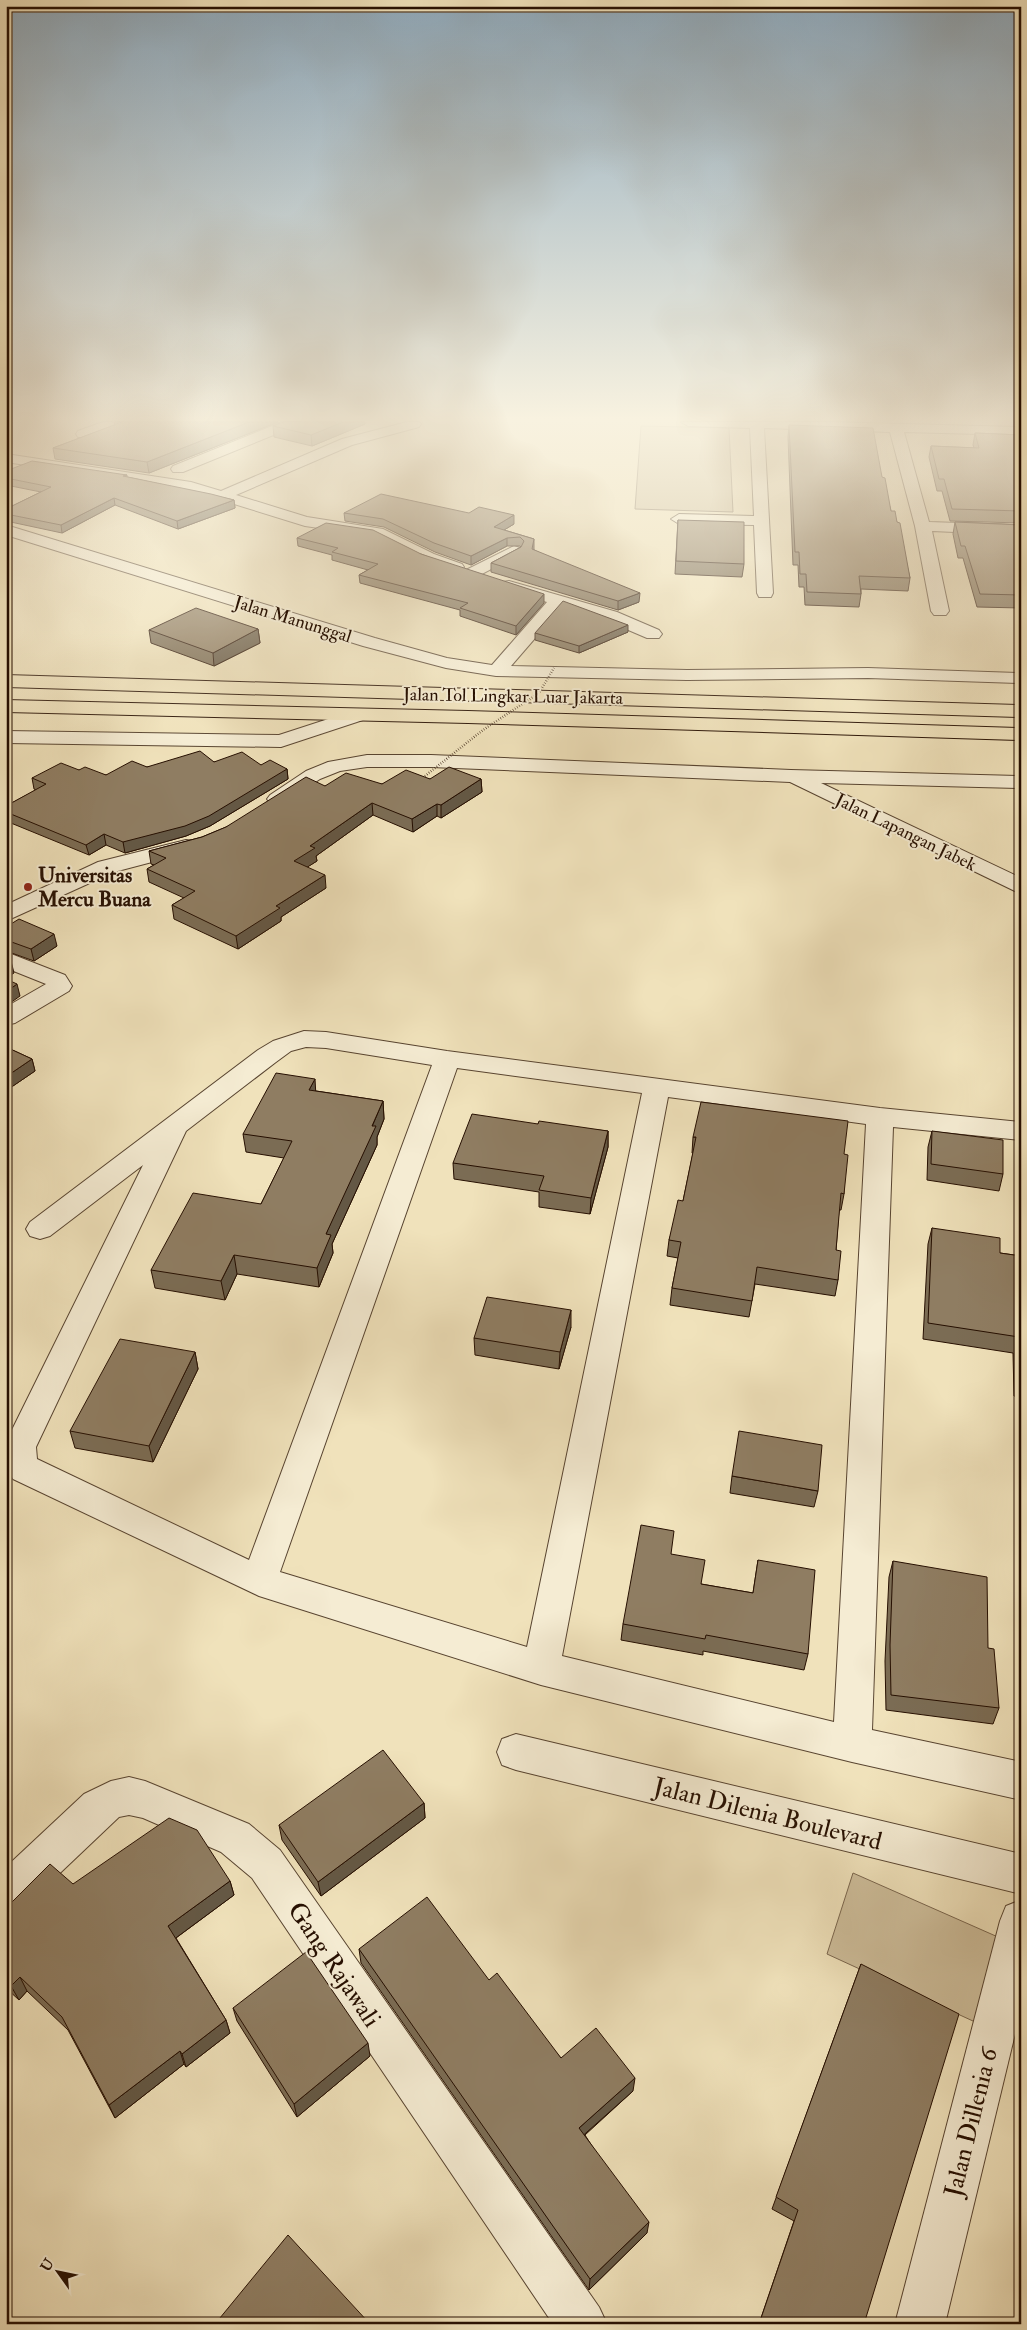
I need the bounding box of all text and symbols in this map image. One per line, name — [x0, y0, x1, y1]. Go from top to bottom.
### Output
street label: Jalan Manunggal — [230, 590, 355, 648]
street label: Jalan Tol Lingkar Luar Jakarta — [402, 683, 624, 710]
street label: Jalan Lapangan Jabek — [831, 788, 980, 877]
place label: Universitas Mercu Buana — [37, 862, 152, 913]
marker: Universitas Mercu Buana — [22, 881, 34, 893]
street label: Jalan Dilenia Boulevard — [649, 1771, 885, 1858]
street label: Gang Rajawali — [281, 1896, 387, 2034]
street label: Jalan Dillenia 6 — [938, 2043, 1005, 2201]
north arrow — [32, 2248, 82, 2298]
text: U — [37, 2255, 58, 2275]

